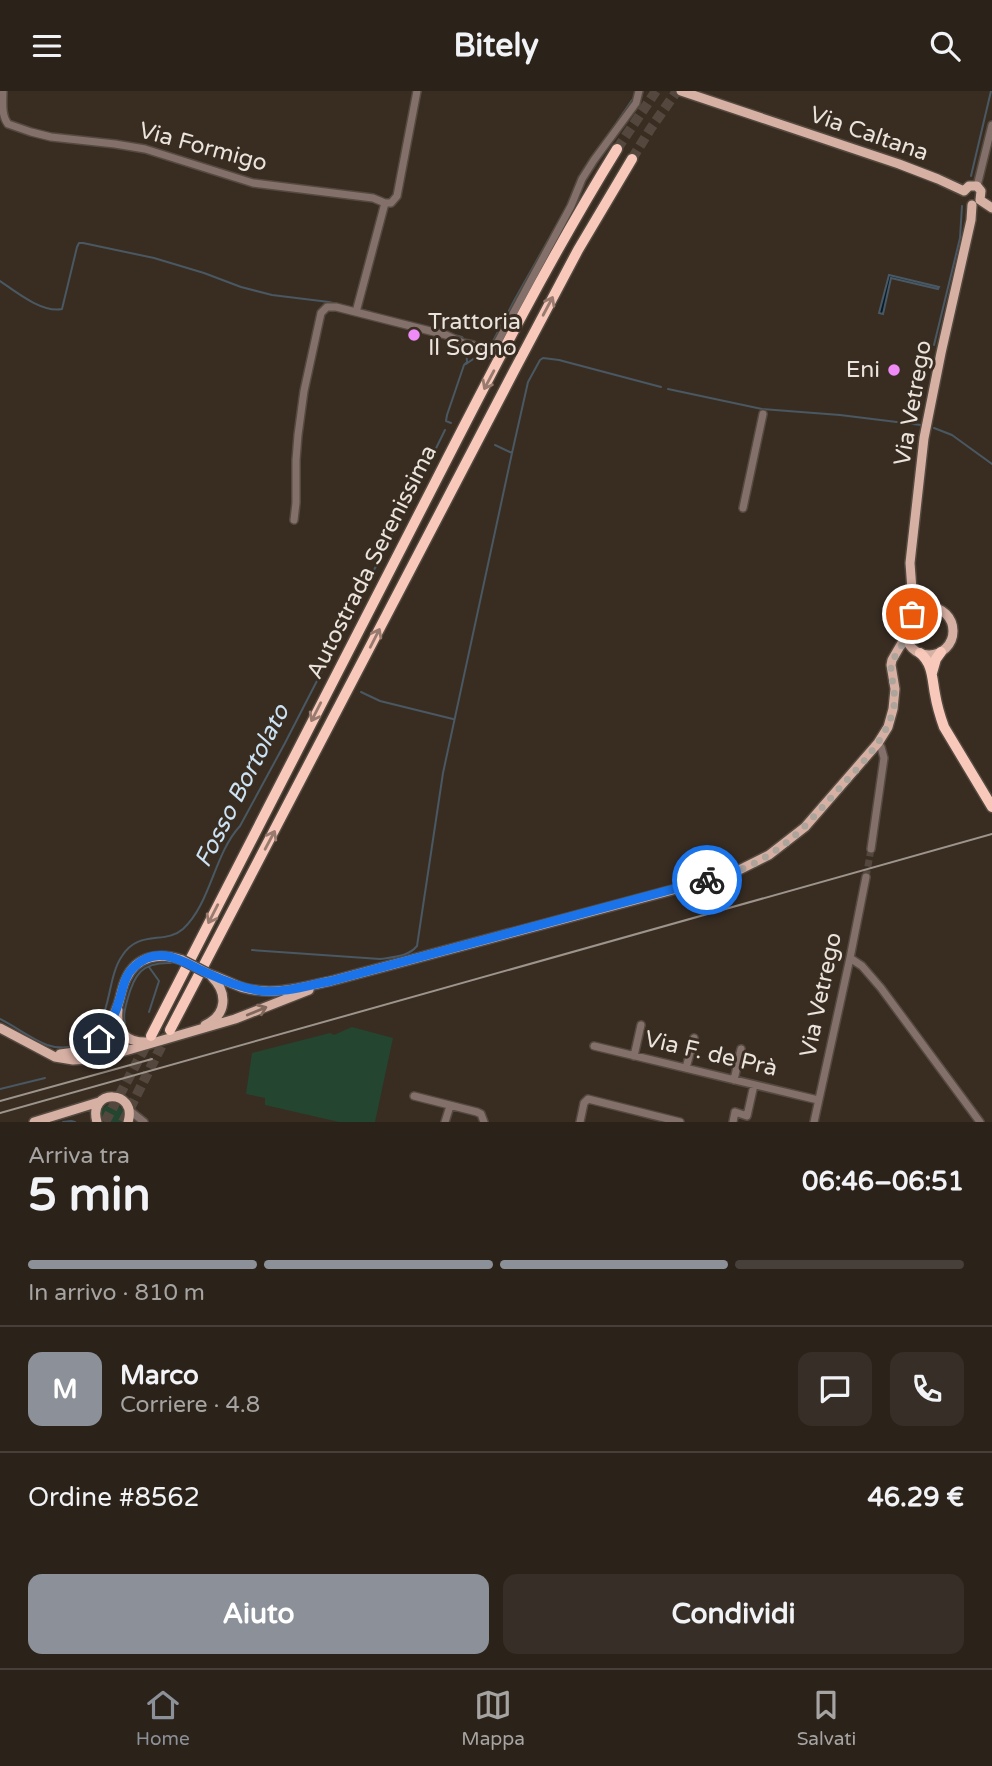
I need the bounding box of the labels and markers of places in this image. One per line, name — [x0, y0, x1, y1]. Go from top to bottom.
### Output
place label: Trattoria Il Sogno — [428, 308, 521, 362]
marker: Trattoria Il Sogno — [406, 327, 422, 343]
place label: Eni — [846, 356, 880, 384]
marker: Eni — [886, 362, 902, 378]
pin — [882, 584, 942, 644]
pin — [69, 1009, 129, 1069]

